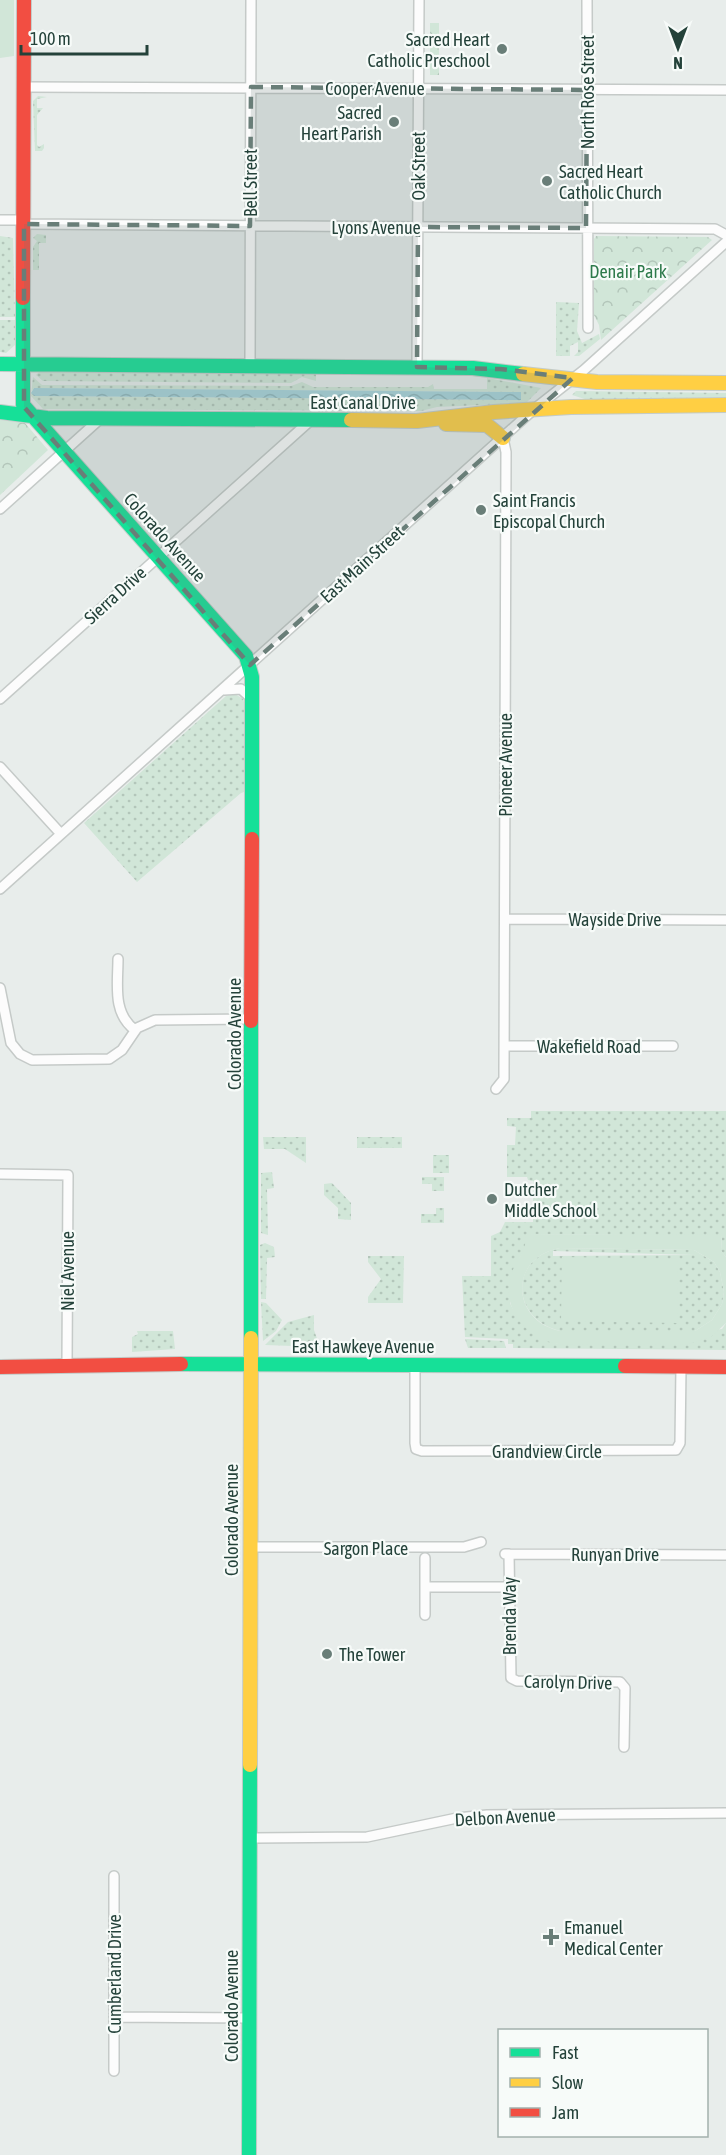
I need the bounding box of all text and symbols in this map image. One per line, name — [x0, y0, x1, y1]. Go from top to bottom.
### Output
scale bar — [21, 18, 147, 56]
north arrow — [648, 18, 708, 78]
text: 100 m — [30, 28, 71, 49]
place label: Sacred Heart Catholic Preschool — [367, 29, 490, 71]
street label: North Rose Street — [577, 35, 598, 149]
marker: Sacred Heart Catholic Preschool — [495, 42, 509, 56]
text: N — [673, 54, 683, 72]
street label: Cooper Avenue — [325, 78, 425, 99]
place label: Sacred Heart Parish — [301, 102, 382, 144]
marker: Sacred Heart Parish — [387, 115, 401, 129]
street label: Oak Street — [408, 132, 429, 200]
street label: Bell Street — [240, 149, 261, 217]
place label: Sacred Heart Catholic Church — [559, 161, 662, 203]
marker: Sacred Heart Catholic Church — [540, 174, 554, 188]
street label: Lyons Avenue — [331, 217, 421, 238]
park label: Denair Park — [589, 261, 667, 282]
street label: East Canal Drive — [310, 392, 416, 413]
street label: Colorado Avenue — [120, 488, 210, 586]
place label: Saint Francis Episcopal Church — [493, 490, 605, 532]
marker: Saint Francis Episcopal Church — [474, 503, 488, 517]
street label: East Main Street — [316, 521, 408, 607]
street label: Sierra Drive — [80, 562, 150, 628]
street label: Pioneer Avenue — [495, 713, 516, 817]
street label: Wayside Drive — [569, 909, 661, 930]
street label: Colorado Avenue — [224, 978, 245, 1090]
street label: Wakefield Road — [537, 1036, 641, 1057]
place label: Dutcher Middle School — [504, 1179, 597, 1221]
marker: Dutcher Middle School — [485, 1192, 499, 1206]
street label: Niel Avenue — [57, 1231, 78, 1311]
street label: East Hawkeye Avenue — [292, 1336, 434, 1357]
street label: Grandview Circle — [492, 1441, 602, 1462]
street label: Colorado Avenue — [221, 1464, 242, 1576]
street label: Sargon Place — [324, 1538, 408, 1559]
street label: Runyan Drive — [571, 1544, 659, 1565]
street label: Brenda Way — [499, 1577, 520, 1655]
place label: The Tower — [339, 1644, 406, 1665]
marker: The Tower — [320, 1647, 334, 1661]
street label: Carolyn Drive — [524, 1671, 612, 1693]
street label: Delbon Avenue — [454, 1804, 556, 1830]
street label: Cumberland Drive — [104, 1914, 125, 2034]
place label: Emanuel Medical Center — [564, 1917, 663, 1959]
marker: Emanuel Medical Center — [542, 1928, 560, 1946]
street label: Colorado Avenue — [221, 1950, 242, 2062]
legend — [498, 2029, 708, 2137]
text: Fast — [552, 2042, 579, 2063]
text: Slow — [552, 2072, 583, 2093]
text: Jam — [552, 2102, 579, 2123]

